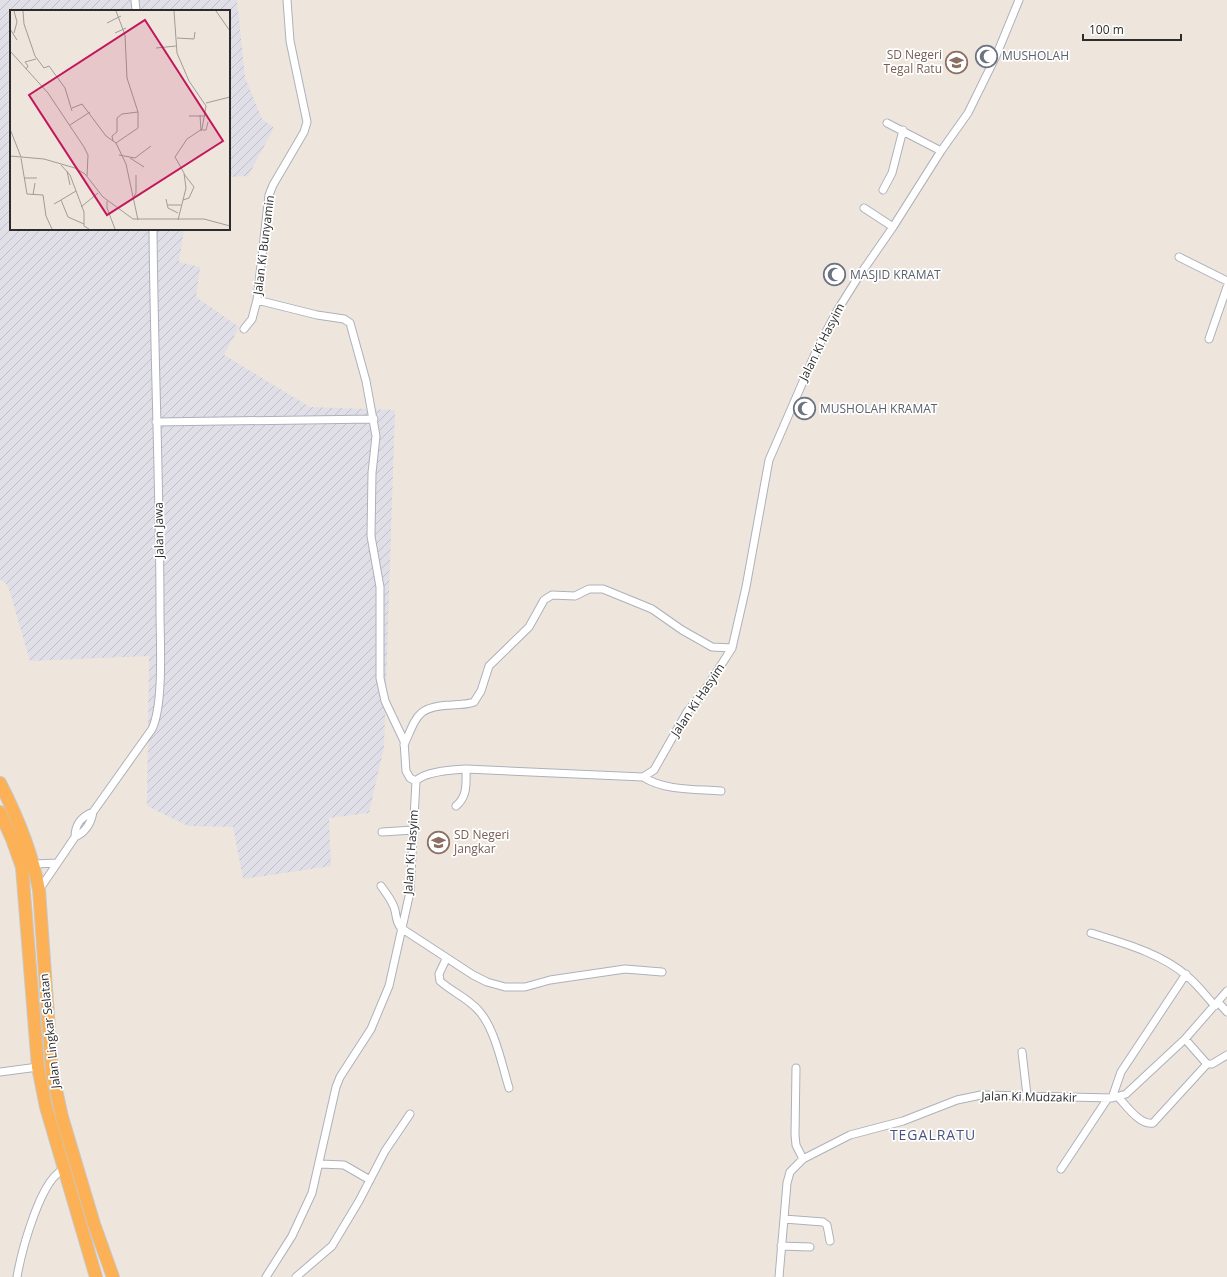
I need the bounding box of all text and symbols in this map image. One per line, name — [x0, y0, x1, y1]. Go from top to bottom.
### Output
inset map — [10, 10, 230, 230]
scale bar — [1083, 16, 1181, 42]
text: 100 m — [1089, 21, 1124, 38]
mosque icon: MUSHOLAH — [973, 43, 999, 69]
place label: SD Negeri Tegal Ratu — [884, 46, 942, 77]
place label: MUSHOLAH — [1002, 47, 1069, 64]
school or university icon: SD Negeri Tegal Ratu — [944, 49, 970, 75]
street label: Jalan Ki Bunyamin — [249, 194, 278, 297]
mosque icon: MASJID KRAMAT — [822, 262, 848, 288]
place label: MASJID KRAMAT — [850, 266, 941, 283]
street label: Jalan Ki Hasyim — [794, 300, 848, 384]
mosque icon: MUSHOLAH KRAMAT — [791, 396, 817, 422]
place label: MUSHOLAH KRAMAT — [820, 400, 938, 417]
street label: Jalan Jawa — [150, 502, 168, 559]
street label: Jalan Ki Hasyim — [666, 660, 728, 741]
street label: Jalan Ki Hasyim — [399, 809, 422, 896]
place label: SD Negeri Jangkar — [453, 826, 509, 857]
school or university icon: SD Negeri Jangkar — [425, 829, 451, 855]
street label: Jalan Lingkar Selatan — [35, 973, 64, 1090]
street label: Jalan Ki Mudzakir — [980, 1087, 1077, 1106]
district label: TEGALRATU — [890, 1125, 976, 1144]

